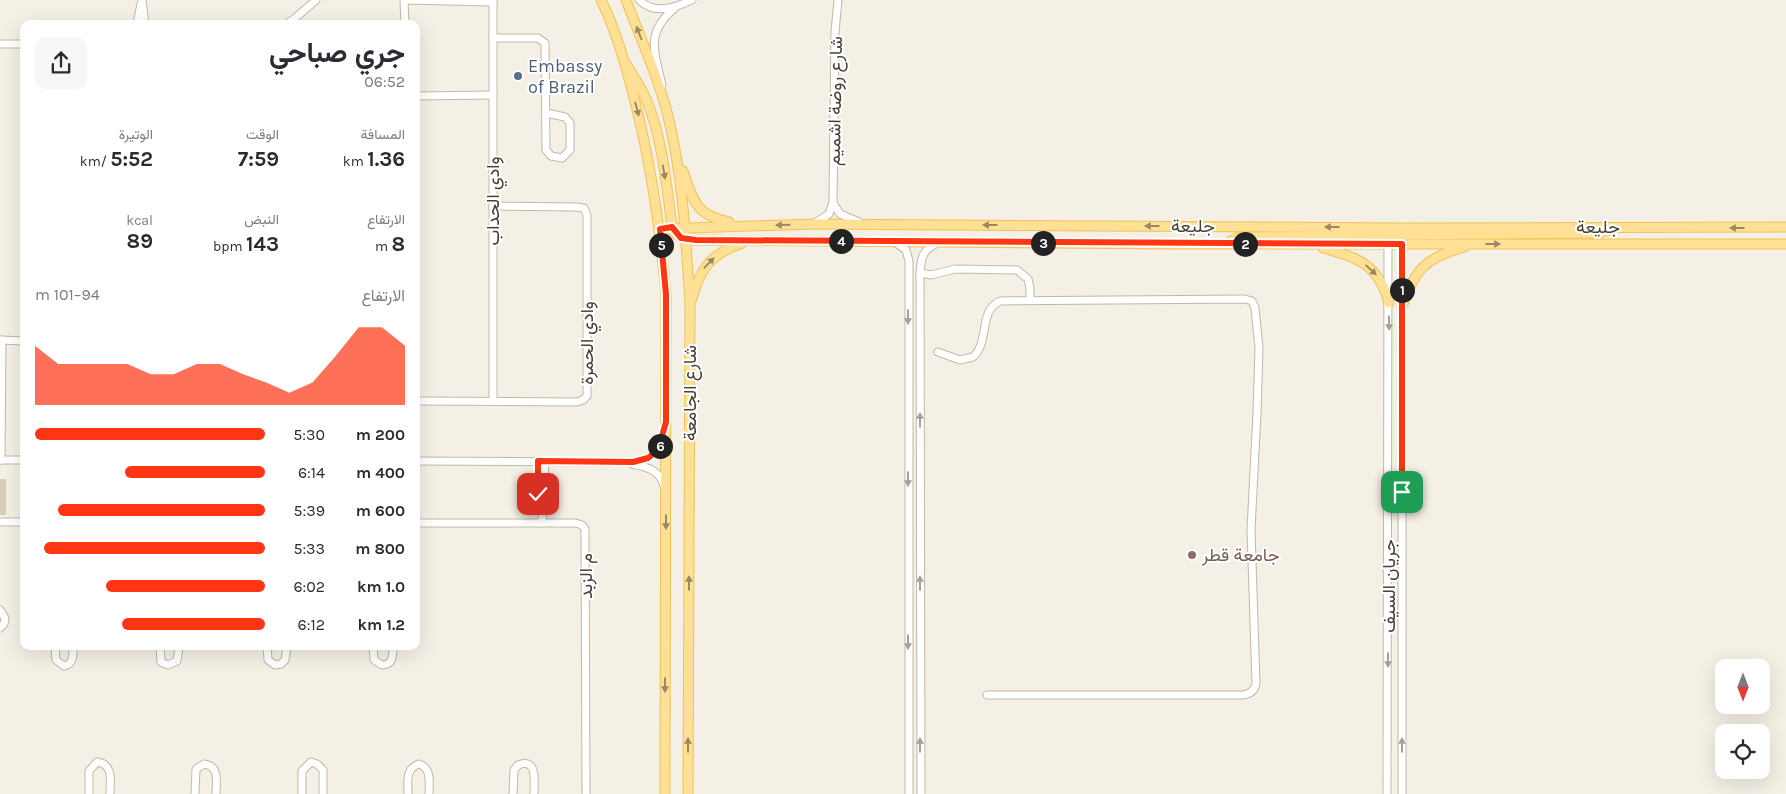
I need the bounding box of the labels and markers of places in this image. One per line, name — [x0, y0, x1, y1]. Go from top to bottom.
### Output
place label: Embassy of Brazil — [528, 55, 603, 98]
marker: Embassy of Brazil — [512, 70, 524, 82]
pin: 4 — [828, 228, 854, 254]
pin: 3 — [1030, 230, 1056, 256]
pin: 5 — [648, 232, 674, 258]
pin: 2 — [1232, 232, 1258, 256]
pin: 1 — [1390, 278, 1414, 302]
pin: 6 — [648, 434, 672, 458]
pin — [1381, 471, 1423, 513]
pin — [517, 473, 559, 515]
place label: جامعة قطر — [1201, 544, 1280, 566]
marker: جامعة قطر — [1186, 549, 1198, 561]

